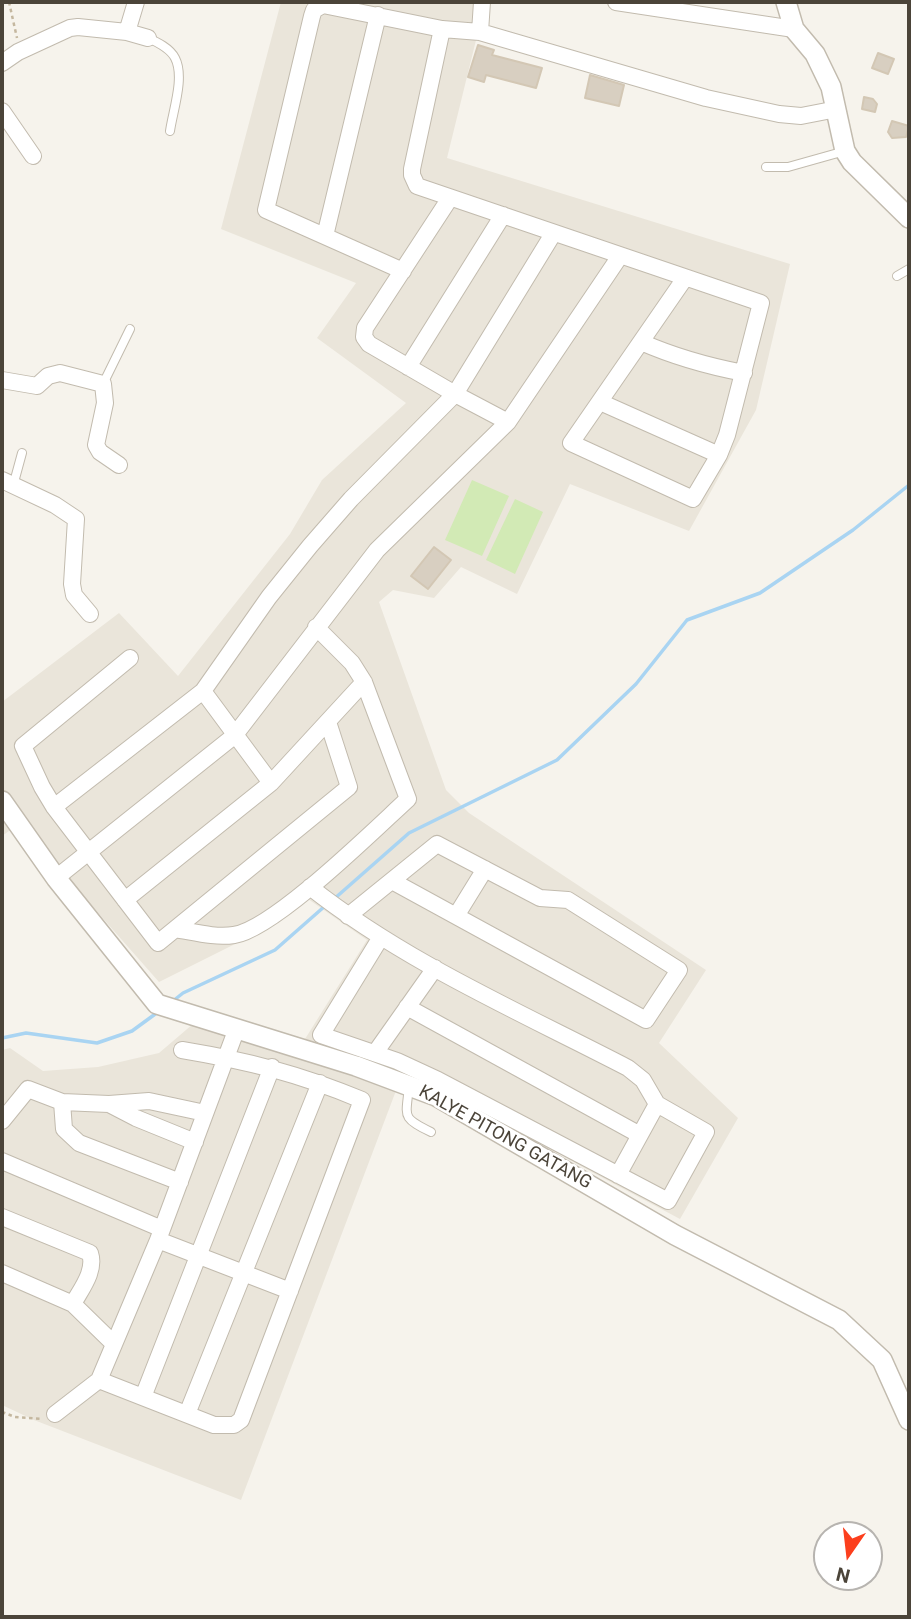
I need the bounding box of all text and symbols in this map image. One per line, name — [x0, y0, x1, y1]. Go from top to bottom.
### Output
street label: KALYE PITONG GATANG — [415, 1081, 595, 1195]
north arrow — [813, 1521, 883, 1591]
text: N — [834, 1562, 853, 1588]

